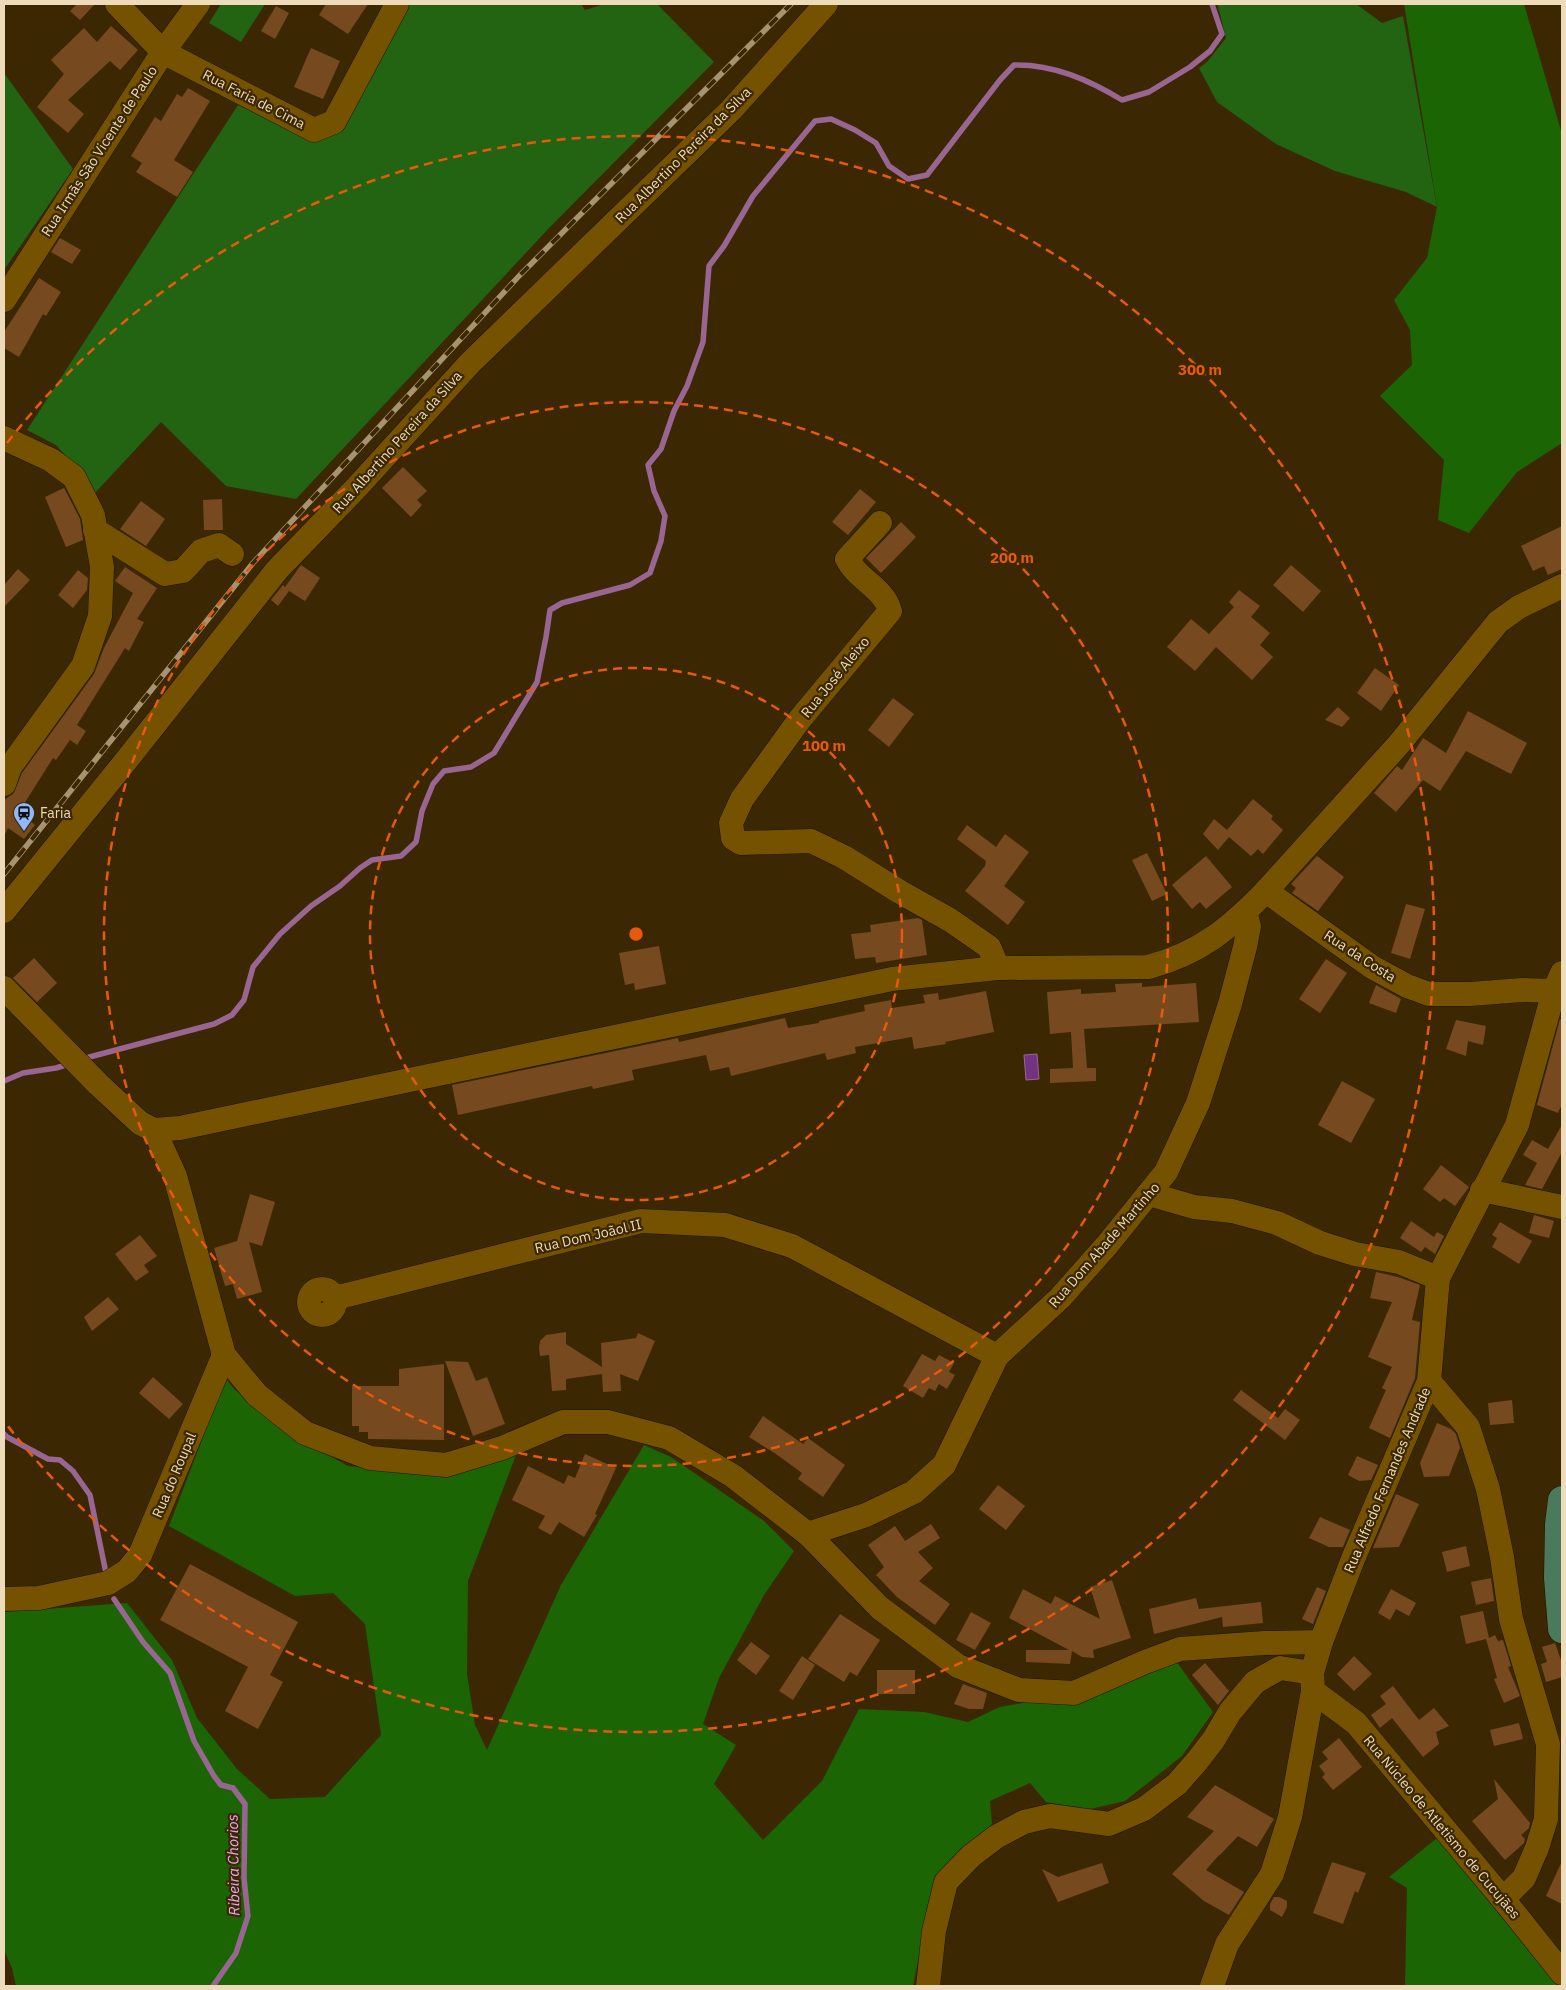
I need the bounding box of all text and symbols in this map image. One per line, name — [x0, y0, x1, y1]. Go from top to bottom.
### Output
street label: Rua Irmãs São Vicente de Paulo — [37, 62, 161, 240]
street label: Rua Faria de Cima — [200, 65, 309, 133]
street label: Rua Albertino Pereira da Silva — [611, 83, 755, 227]
text: 300 m — [1178, 360, 1222, 379]
street label: Rua Albertino Pereira da Silva — [328, 367, 466, 517]
text: 200 m — [990, 548, 1034, 567]
street label: Rua José Aleixo — [797, 633, 873, 721]
text: 100 m — [802, 736, 846, 755]
station icon: Faria — [12, 801, 36, 832]
place label: Faria — [40, 804, 71, 822]
centre of rings — [627, 925, 645, 943]
street label: Rua da Costa — [1321, 926, 1400, 986]
street label: Rua Dom Abade Martinho — [1045, 1178, 1163, 1311]
street label: Rua Dom Joãol II — [533, 1215, 643, 1257]
street label: Rua Alfredo Fernandes Andrade — [1340, 1384, 1434, 1576]
street label: Rua do Roupal — [148, 1429, 200, 1520]
street label: Rua Núcleo de Atletismo de Cucujães — [1360, 1731, 1524, 1923]
water label: Ribeira Chorios — [223, 1814, 243, 1916]

